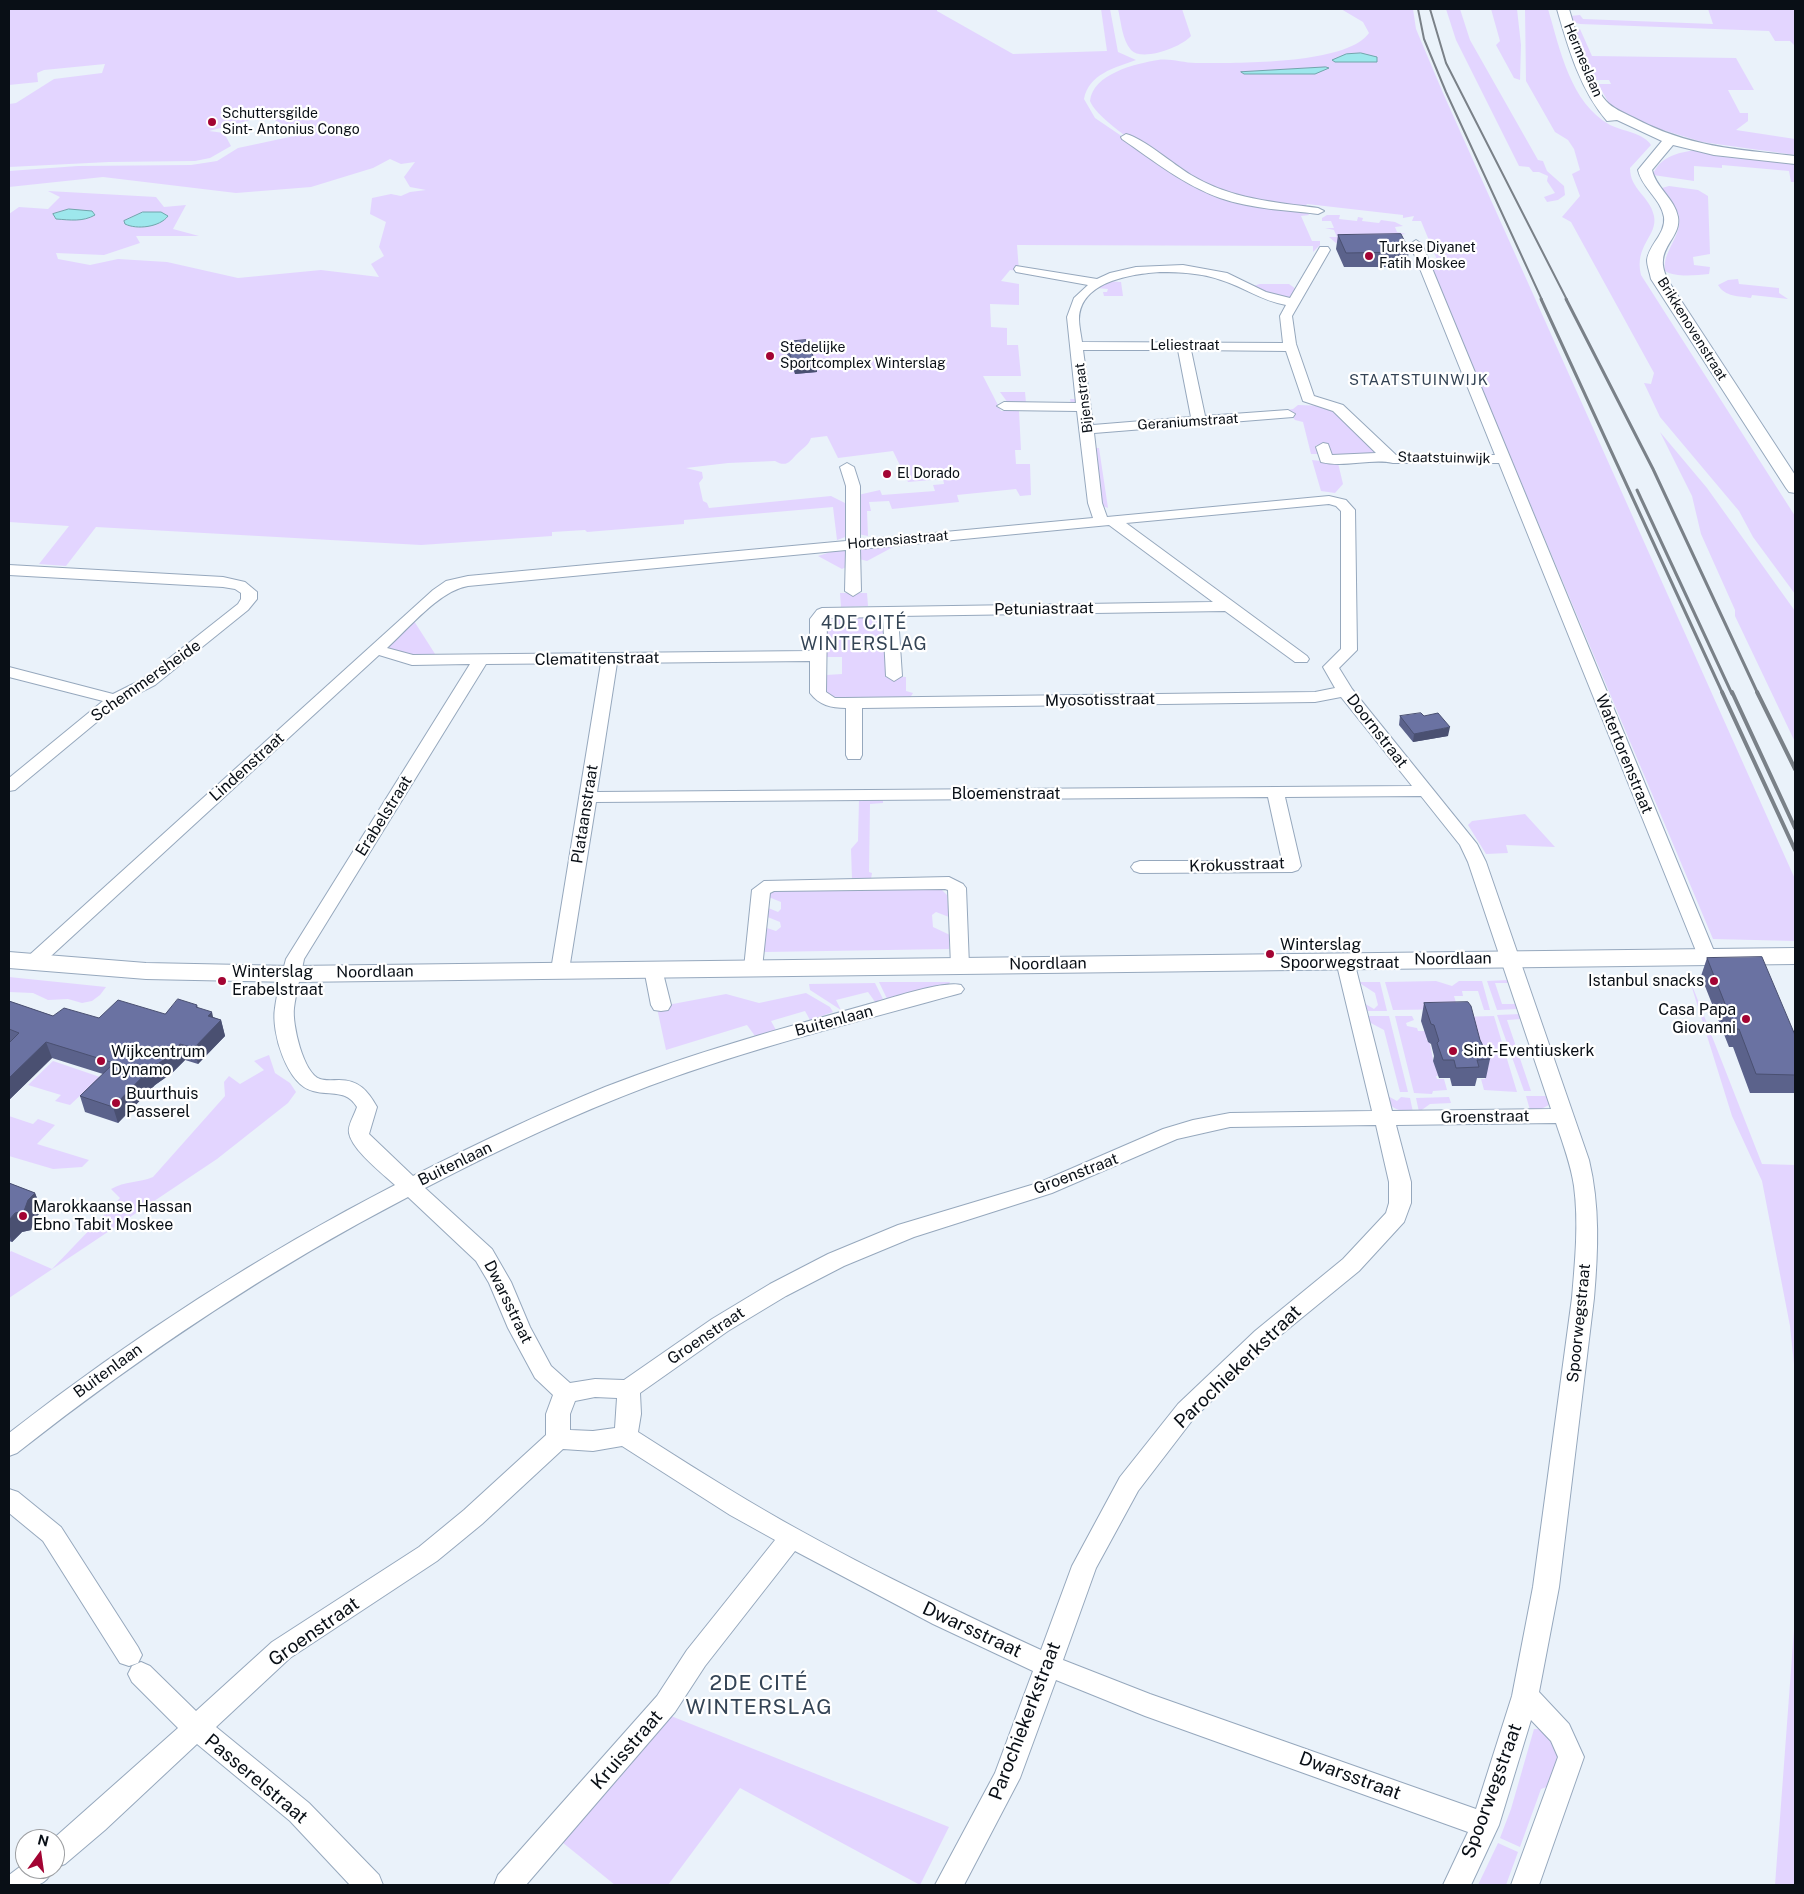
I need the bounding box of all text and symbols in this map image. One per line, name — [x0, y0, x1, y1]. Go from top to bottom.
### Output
street label: Hermeslaan — [1560, 20, 1606, 100]
place label: Schuttersgilde Sint- Antonius Congo — [222, 106, 360, 138]
marker: Schuttersgilde Sint- Antonius Congo — [206, 116, 218, 128]
place label: Turkse Diyanet Fatih Moskee — [1379, 240, 1476, 272]
marker: Turkse Diyanet Fatih Moskee — [1363, 250, 1375, 262]
street label: Brikkenovenstraat — [1653, 274, 1731, 384]
street label: Leliestraat — [1150, 338, 1220, 354]
place label: Stedelijke Sportcomplex Winterslag — [780, 340, 946, 372]
marker: Stedelijke Sportcomplex Winterslag — [764, 350, 776, 362]
street label: Bijenstraat — [1071, 362, 1097, 434]
district label: STAATSTUINWIJK — [1347, 371, 1491, 389]
street label: Geraniumstraat — [1137, 410, 1239, 434]
street label: Staatstuinwijk — [1397, 449, 1491, 467]
place label: El Dorado — [897, 466, 960, 482]
marker: El Dorado — [881, 468, 893, 480]
street label: Hortensiastraat — [847, 527, 949, 553]
street label: Petuniastraat — [994, 599, 1094, 619]
district label: 4DE CITÉ WINTERSLAG — [799, 612, 929, 654]
street label: Schemmersheide — [87, 636, 205, 726]
street label: Clematitenstraat — [534, 648, 660, 670]
street label: Myosotisstraat — [1045, 689, 1155, 711]
street label: Doornstraat — [1342, 690, 1412, 772]
street label: Watertorenstraat — [1591, 691, 1657, 817]
street label: Lindenstraat — [206, 728, 288, 806]
street label: Plataanstraat — [568, 763, 602, 865]
street label: Erabelstraat — [352, 772, 416, 860]
street label: Bloemenstraat — [952, 784, 1060, 804]
street label: Krokusstraat — [1189, 854, 1285, 876]
place label: Winterslag Spoorwegstraat — [1280, 935, 1399, 973]
marker: Winterslag Spoorwegstraat — [1264, 948, 1276, 960]
street label: Noordlaan — [1414, 949, 1492, 969]
street label: Noordlaan — [1009, 954, 1087, 974]
place label: Winterslag Erabelstraat — [232, 962, 323, 1000]
street label: Noordlaan — [336, 962, 414, 982]
place label: Istanbul snacks — [1588, 971, 1704, 991]
marker: Winterslag Erabelstraat — [216, 975, 228, 987]
marker: Istanbul snacks — [1708, 975, 1720, 987]
place label: Casa Papa Giovanni — [1658, 1000, 1736, 1038]
street label: Buitenlaan — [793, 1001, 875, 1041]
marker: Casa Papa Giovanni — [1740, 1013, 1752, 1025]
place label: Sint-Eventiuskerk — [1463, 1041, 1595, 1061]
place label: Wijkcentrum Dynamo — [111, 1042, 205, 1080]
marker: Sint-Eventiuskerk — [1447, 1045, 1459, 1057]
marker: Wijkcentrum Dynamo — [95, 1055, 107, 1067]
place label: Buurthuis Passerel — [126, 1084, 198, 1122]
marker: Buurthuis Passerel — [110, 1097, 122, 1109]
street label: Groenstraat — [1440, 1107, 1530, 1127]
street label: Buitenlaan — [415, 1138, 495, 1190]
street label: Groenstraat — [1031, 1149, 1121, 1199]
place label: Marokkaanse Hassan Ebno Tabit Moskee — [33, 1197, 192, 1235]
marker: Marokkaanse Hassan Ebno Tabit Moskee — [17, 1210, 29, 1222]
street label: Dwarsstraat — [480, 1257, 536, 1347]
street label: Spoorwegstraat — [1563, 1263, 1595, 1383]
street label: Parochiekerkstraat — [1170, 1301, 1306, 1433]
street label: Groenstraat — [664, 1303, 748, 1369]
street label: Buitenlaan — [70, 1340, 146, 1402]
street label: Groenstraat — [264, 1592, 364, 1672]
street label: Dwarsstraat — [919, 1597, 1025, 1663]
street label: Parochiekerkstraat — [984, 1639, 1066, 1803]
district label: 2DE CITÉ WINTERSLAG — [684, 1671, 834, 1721]
street label: Kruisstraat — [586, 1706, 668, 1794]
street label: Spoorwegstraat — [1457, 1720, 1527, 1862]
street label: Passerelstraat — [200, 1729, 312, 1829]
street label: Dwarsstraat — [1296, 1747, 1404, 1805]
north arrow — [15, 1829, 65, 1879]
text: N — [36, 1831, 51, 1850]

